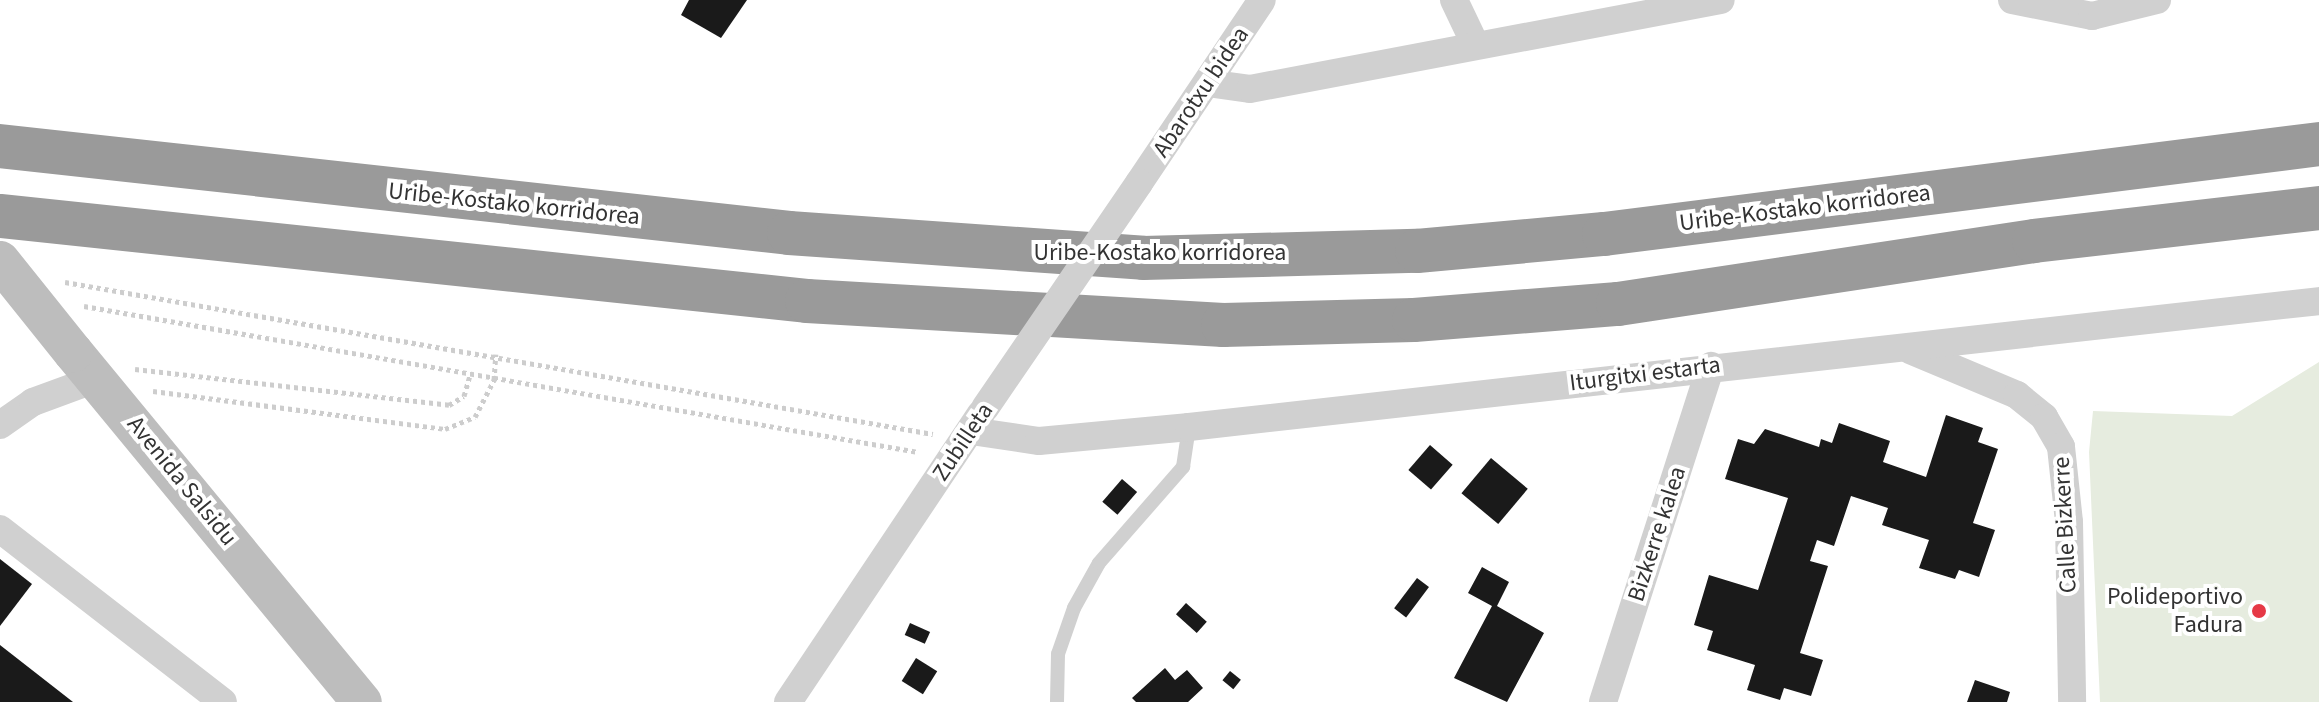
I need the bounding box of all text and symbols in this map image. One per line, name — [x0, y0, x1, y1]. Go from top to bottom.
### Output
street label: Abarotxu bidea — [1147, 21, 1255, 163]
street label: Uribe-Kostako korridorea — [387, 176, 641, 232]
street label: Uribe-Kostako korridorea — [1678, 178, 1932, 238]
street label: Uribe-Kostako korridorea — [1034, 239, 1286, 267]
street label: Iturgitxi estarta — [1568, 350, 1722, 398]
street label: Zubilleta — [926, 397, 1000, 487]
street label: Avenida Salsidu — [121, 410, 243, 552]
street label: Calle Bizkerre — [2047, 456, 2083, 594]
street label: Bizkerre kalea — [1622, 463, 1692, 605]
place label: Polideportivo Fadura — [2107, 583, 2243, 639]
marker: Polideportivo Fadura — [2250, 602, 2268, 620]

